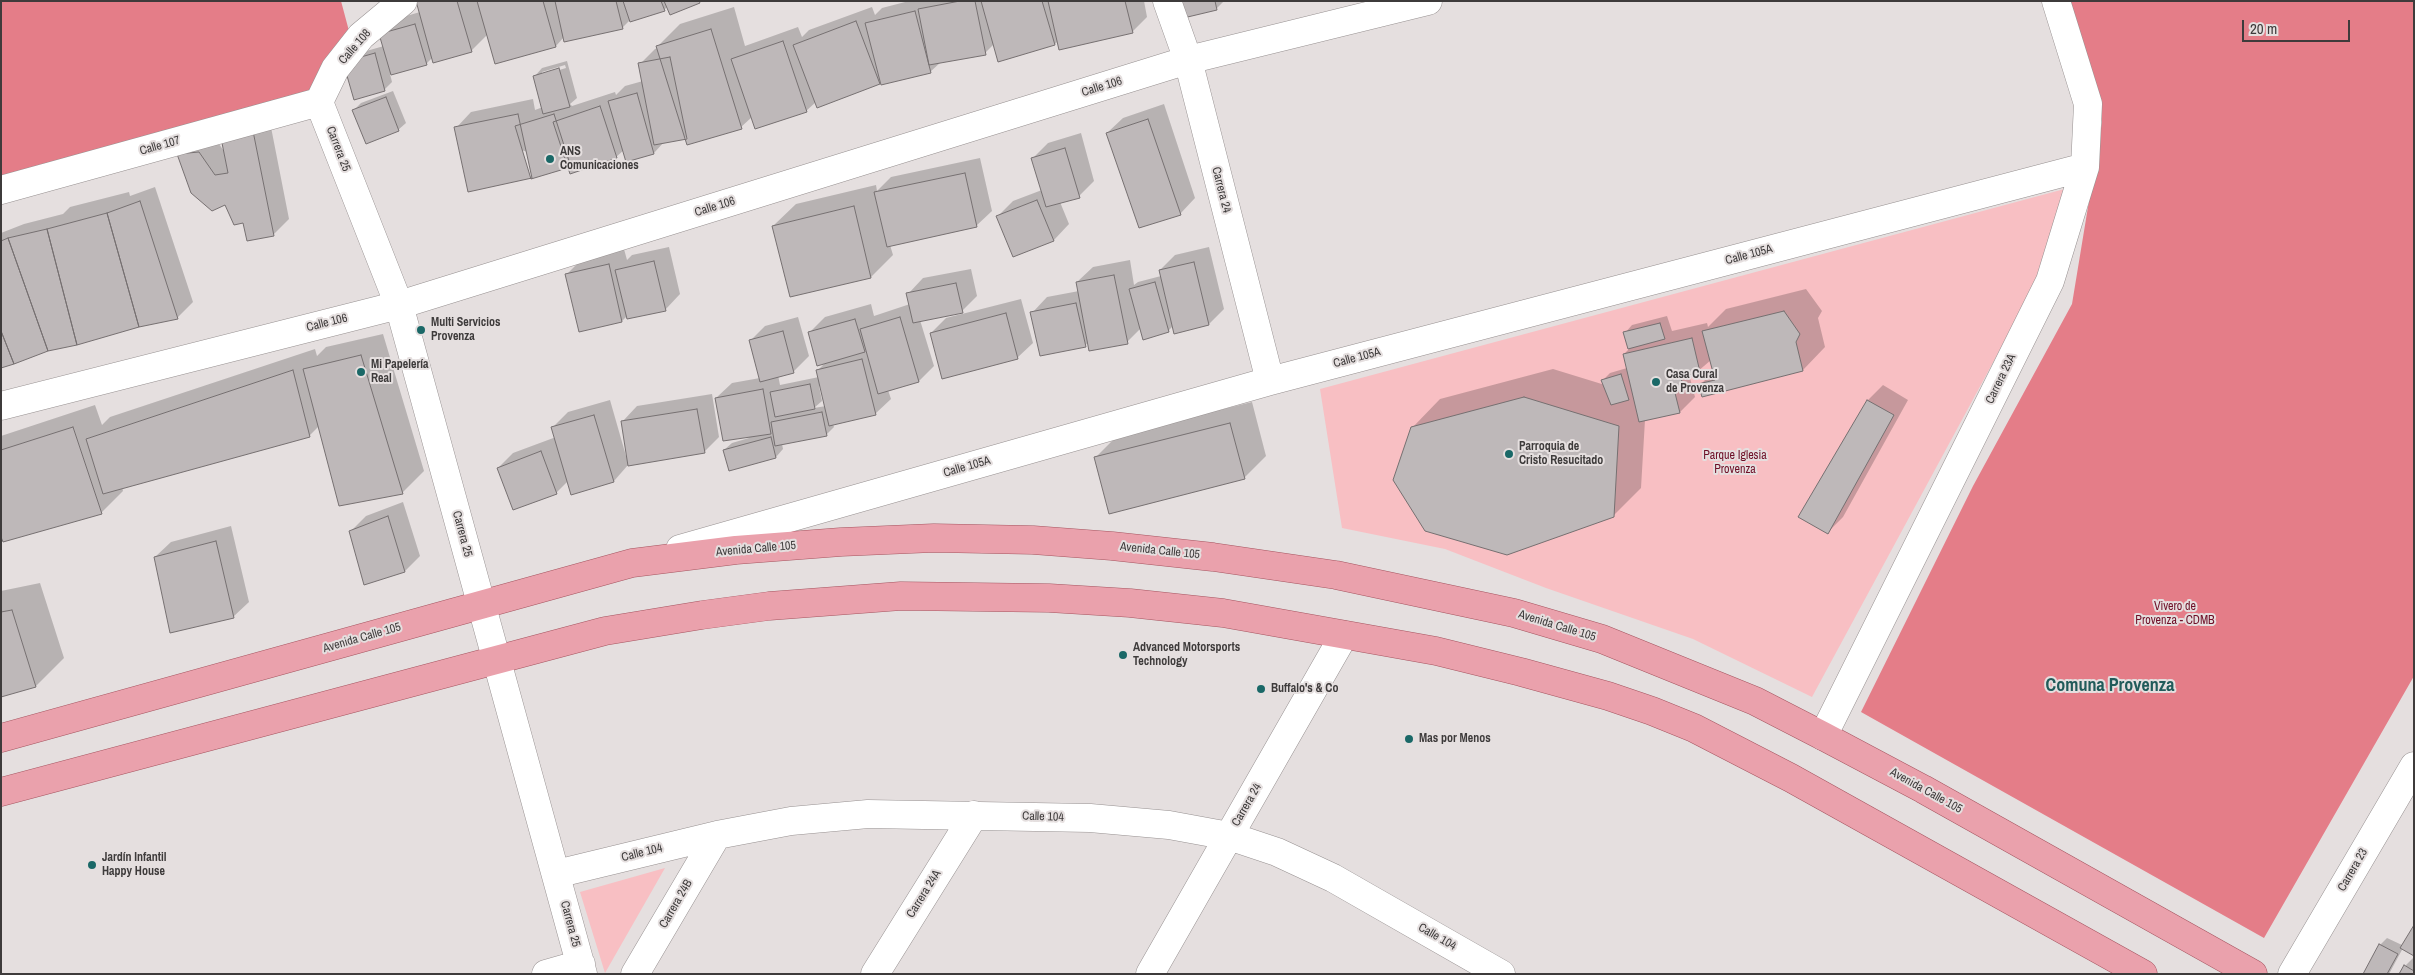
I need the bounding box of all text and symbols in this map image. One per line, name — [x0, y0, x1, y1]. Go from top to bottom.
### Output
scale bar — [2245, 10, 2352, 42]
text: 20 m — [2250, 18, 2277, 39]
street label: Calle 108 — [336, 27, 374, 67]
street label: Calle 106 — [1080, 74, 1124, 100]
street label: Carrera 25 — [323, 124, 353, 174]
street label: Calle 107 — [138, 133, 182, 159]
place label: ANS Comunicaciones — [560, 145, 639, 173]
marker: ANS Comunicaciones — [544, 153, 556, 165]
street label: Carrera 24 — [1208, 165, 1234, 215]
street label: Calle 106 — [693, 194, 737, 220]
street label: Calle 105A — [1724, 242, 1774, 268]
street label: Calle 106 — [305, 311, 349, 335]
place label: Multi Servicios Provenza — [431, 316, 500, 344]
marker: Multi Servicios Provenza — [415, 324, 427, 336]
street label: Calle 105A — [1332, 345, 1382, 371]
street label: Carrera 23A — [1983, 352, 2019, 406]
place label: Mi Papelería Real — [371, 358, 428, 386]
marker: Mi Papelería Real — [355, 366, 367, 378]
place label: Casa Cural de Provenza — [1666, 368, 1724, 396]
marker: Casa Cural de Provenza — [1650, 376, 1662, 388]
place label: Parroquia de Cristo Resucitado — [1519, 440, 1603, 468]
marker: Parroquia de Cristo Resucitado — [1503, 448, 1515, 460]
park label: Parque Iglesia Provenza — [1703, 449, 1767, 477]
street label: Calle 105A — [942, 453, 992, 481]
street label: Carrera 25 — [449, 509, 475, 559]
street label: Avenida Calle 105 — [715, 538, 797, 560]
street label: Avenida Calle 105 — [1119, 540, 1201, 562]
park label: Vivero de Provenza - CDMB — [2135, 600, 2215, 628]
street label: Avenida Calle 105 — [1517, 607, 1597, 645]
street label: Avenida Calle 105 — [321, 620, 403, 656]
place label: Advanced Motorsports Technology — [1133, 641, 1240, 669]
marker: Advanced Motorsports Technology — [1117, 649, 1129, 661]
district label: Comuna Provenza — [2046, 675, 2174, 697]
place label: Buffalo's & Co — [1271, 682, 1338, 696]
marker: Buffalo's & Co — [1255, 683, 1267, 695]
place label: Mas por Menos — [1419, 732, 1491, 746]
marker: Mas por Menos — [1403, 733, 1415, 745]
street label: Avenida Calle 105 — [1887, 765, 1965, 817]
street label: Carrera 24 — [1229, 781, 1265, 829]
street label: Calle 104 — [1022, 809, 1064, 825]
street label: Calle 104 — [620, 841, 664, 865]
street label: Carrera 23 — [2335, 846, 2371, 894]
place label: Jardín Infantil Happy House — [102, 851, 167, 879]
marker: Jardín Infantil Happy House — [86, 859, 98, 871]
street label: Carrera 24A — [904, 867, 944, 921]
street label: Carrera 24B — [656, 877, 696, 931]
street label: Carrera 25 — [557, 899, 583, 949]
street label: Calle 104 — [1415, 920, 1459, 954]

